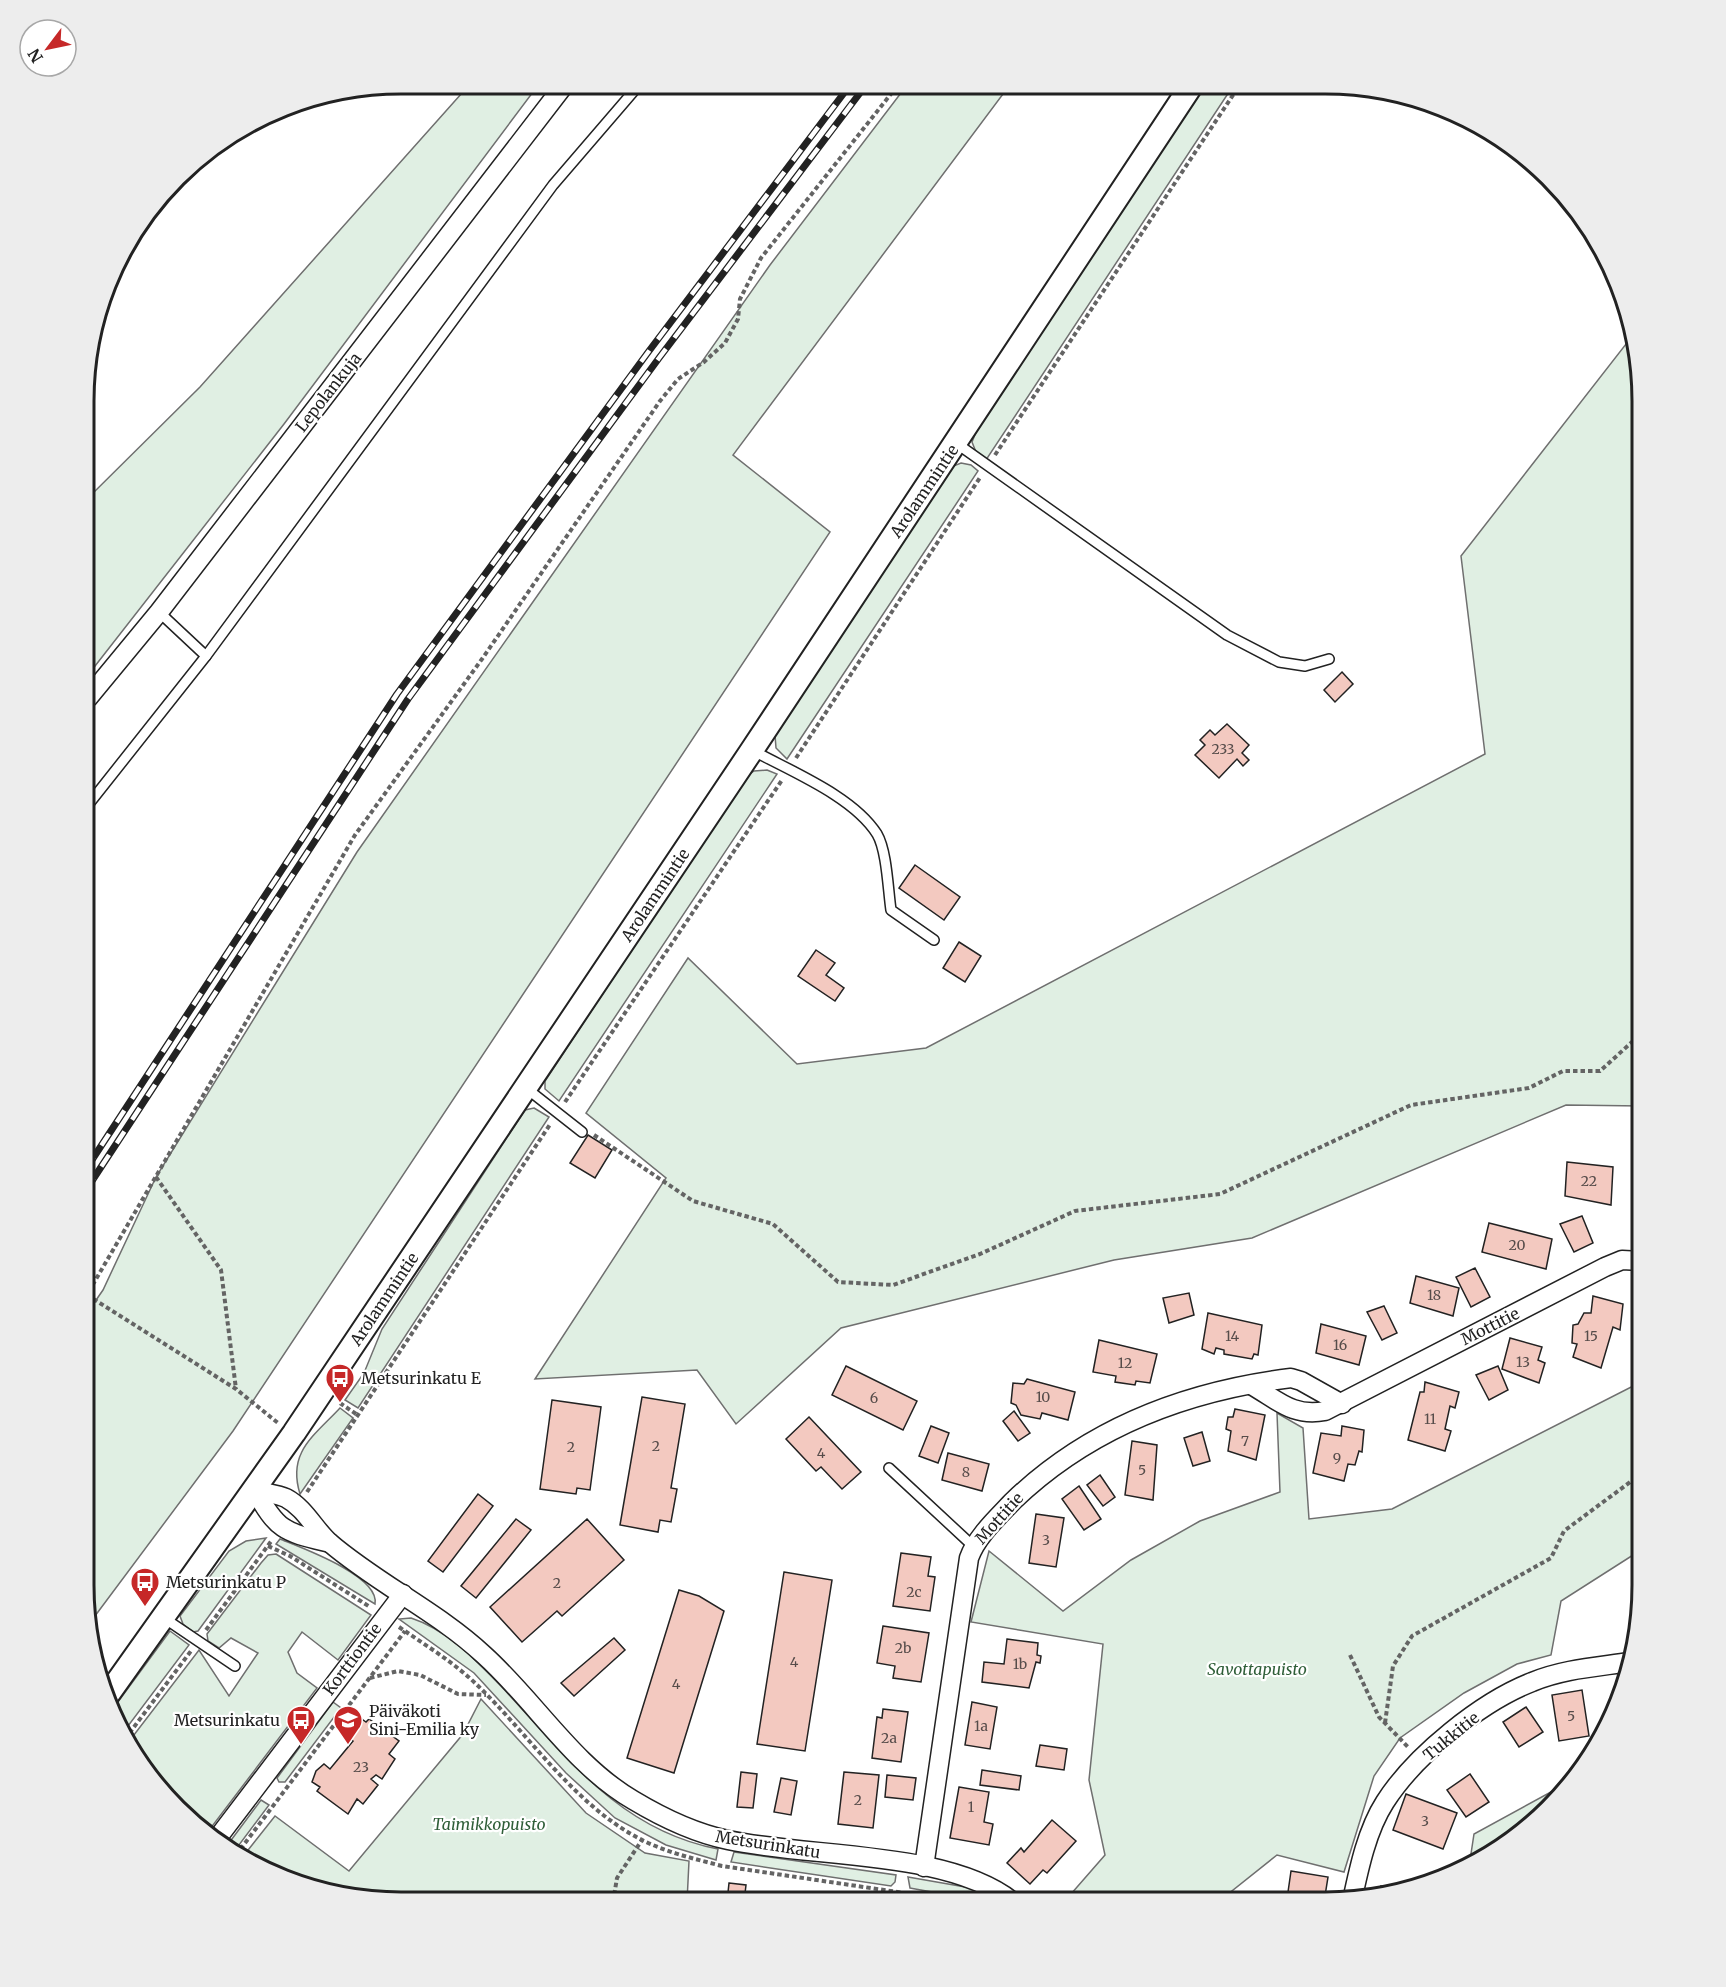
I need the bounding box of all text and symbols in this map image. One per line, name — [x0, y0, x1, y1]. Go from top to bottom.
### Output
north arrow — [18, 18, 78, 78]
text: N — [23, 45, 47, 67]
street label: Lepolankuja — [291, 348, 365, 436]
street label: Arolammintie — [885, 441, 962, 542]
house number: 233 — [1211, 740, 1235, 758]
street label: Arolammintie — [616, 845, 693, 946]
house number: 22 — [1581, 1172, 1597, 1190]
house number: 20 — [1508, 1236, 1526, 1254]
street label: Arolammintie — [345, 1249, 422, 1350]
house number: 18 — [1427, 1286, 1441, 1304]
street label: Mottitie — [1458, 1303, 1522, 1349]
house number: 14 — [1225, 1327, 1239, 1345]
house number: 15 — [1584, 1327, 1598, 1345]
house number: 16 — [1333, 1336, 1347, 1354]
house number: 13 — [1516, 1353, 1530, 1371]
house number: 12 — [1118, 1354, 1132, 1372]
bus stop icon: Metsurinkatu E — [324, 1362, 356, 1404]
place label: Metsurinkatu E — [361, 1368, 482, 1388]
house number: 10 — [1036, 1388, 1050, 1406]
house number: 6 — [870, 1389, 878, 1407]
house number: 11 — [1424, 1410, 1436, 1428]
house number: 7 — [1241, 1432, 1249, 1450]
house number: 2 — [652, 1437, 660, 1455]
house number: 2 — [567, 1438, 575, 1456]
house number: 4 — [817, 1444, 826, 1462]
house number: 9 — [1333, 1449, 1341, 1467]
house number: 5 — [1138, 1461, 1146, 1479]
house number: 8 — [962, 1463, 970, 1481]
street label: Mottitie — [971, 1488, 1027, 1548]
house number: 3 — [1042, 1531, 1050, 1549]
bus stop icon: Metsurinkatu P — [129, 1566, 161, 1608]
place label: Metsurinkatu P — [166, 1572, 286, 1592]
house number: 2 — [553, 1574, 561, 1592]
house number: 2c — [906, 1583, 922, 1601]
street label: Korttiontie — [318, 1619, 386, 1699]
house number: 2b — [895, 1639, 911, 1657]
house number: 4 — [790, 1653, 799, 1671]
house number: 1b — [1013, 1655, 1027, 1673]
park label: Savottapuisto — [1207, 1659, 1307, 1679]
house number: 4 — [672, 1675, 681, 1693]
place label: Päiväkoti Sini-Emilia ky — [369, 1701, 480, 1739]
bus stop icon: Metsurinkatu — [285, 1704, 317, 1746]
school or university icon: Päiväkoti Sini-Emilia ky — [332, 1704, 364, 1746]
street label: Tukkitie — [1419, 1707, 1483, 1765]
house number: 5 — [1567, 1707, 1575, 1725]
place label: Metsurinkatu — [174, 1710, 280, 1730]
house number: 1a — [974, 1717, 988, 1735]
house number: 2a — [881, 1729, 897, 1747]
house number: 23 — [353, 1758, 369, 1776]
house number: 2 — [854, 1791, 862, 1809]
house number: 1 — [968, 1798, 974, 1816]
house number: 3 — [1421, 1812, 1429, 1830]
park label: Taimikkopuisto — [432, 1814, 546, 1834]
street label: Metsurinkatu — [714, 1826, 822, 1862]

